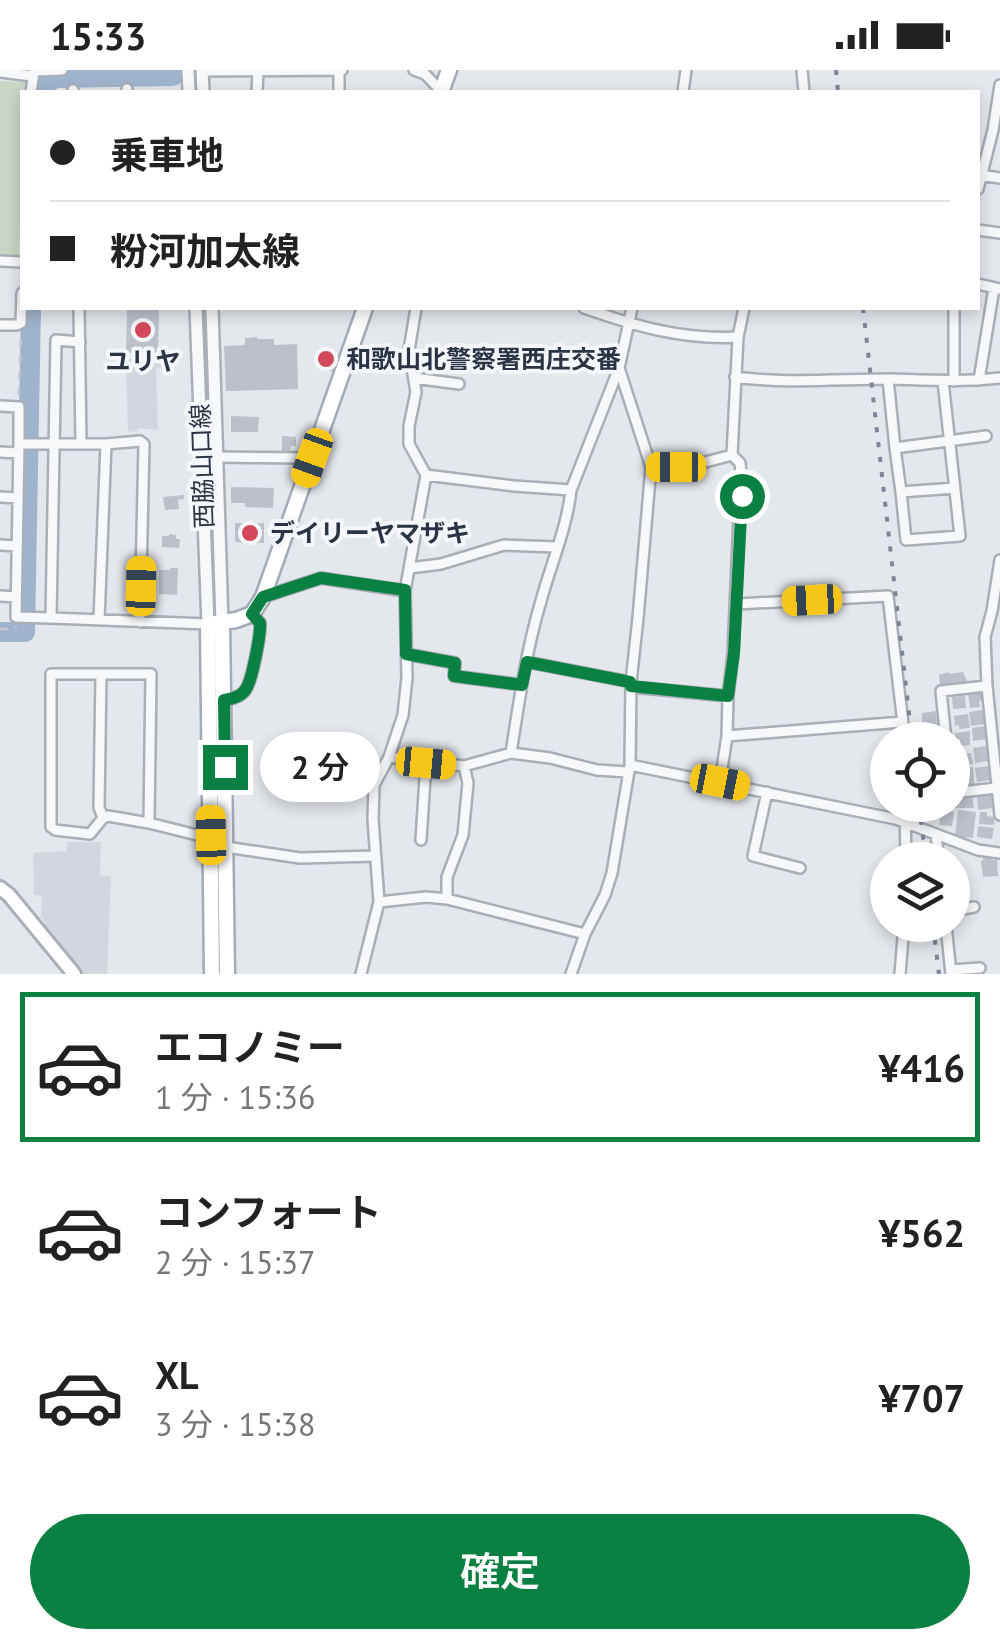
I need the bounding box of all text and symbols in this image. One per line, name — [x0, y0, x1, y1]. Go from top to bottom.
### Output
text: 15:33 — [50, 11, 146, 60]
text: 乗車地 — [110, 130, 224, 179]
text: 粉河加太線 — [110, 226, 300, 275]
marker: ユリヤ — [132, 319, 154, 341]
place label: 和歌山北警察署西庄交番 — [346, 343, 621, 375]
place label: ユリヤ — [105, 345, 181, 377]
marker: 和歌山北警察署西庄交番 — [315, 348, 337, 370]
street label: 西脇山口線 — [184, 403, 220, 529]
car — [288, 425, 336, 491]
car — [646, 452, 706, 482]
route start — [720, 474, 765, 519]
place label: デイリーヤマザキ — [270, 517, 470, 549]
marker: デイリーヤマザキ — [239, 522, 261, 544]
car — [125, 556, 157, 616]
car — [781, 583, 843, 617]
map controls — [870, 722, 970, 942]
button: locate — [870, 722, 970, 822]
callout: 2 分 — [260, 732, 380, 802]
route end — [203, 745, 248, 790]
car — [395, 745, 457, 781]
text: 2 分 — [291, 746, 349, 788]
car — [688, 762, 752, 802]
car — [195, 805, 227, 865]
button: layers — [870, 842, 970, 942]
icon: car — [35, 1022, 125, 1112]
text: エコノミー — [155, 1022, 345, 1071]
text: ¥416 — [879, 1043, 965, 1092]
text: 1 分 · 15:36 — [155, 1076, 315, 1118]
icon: car — [35, 1187, 125, 1277]
text: コンフォート — [155, 1187, 382, 1236]
text: ¥562 — [879, 1208, 965, 1257]
text: 2 分 · 15:37 — [155, 1241, 315, 1283]
text: XL — [155, 1350, 199, 1399]
icon: car — [35, 1352, 125, 1442]
text: ¥707 — [879, 1373, 965, 1422]
text: 3 分 · 15:38 — [155, 1403, 315, 1445]
button: 確定 — [30, 1514, 970, 1629]

